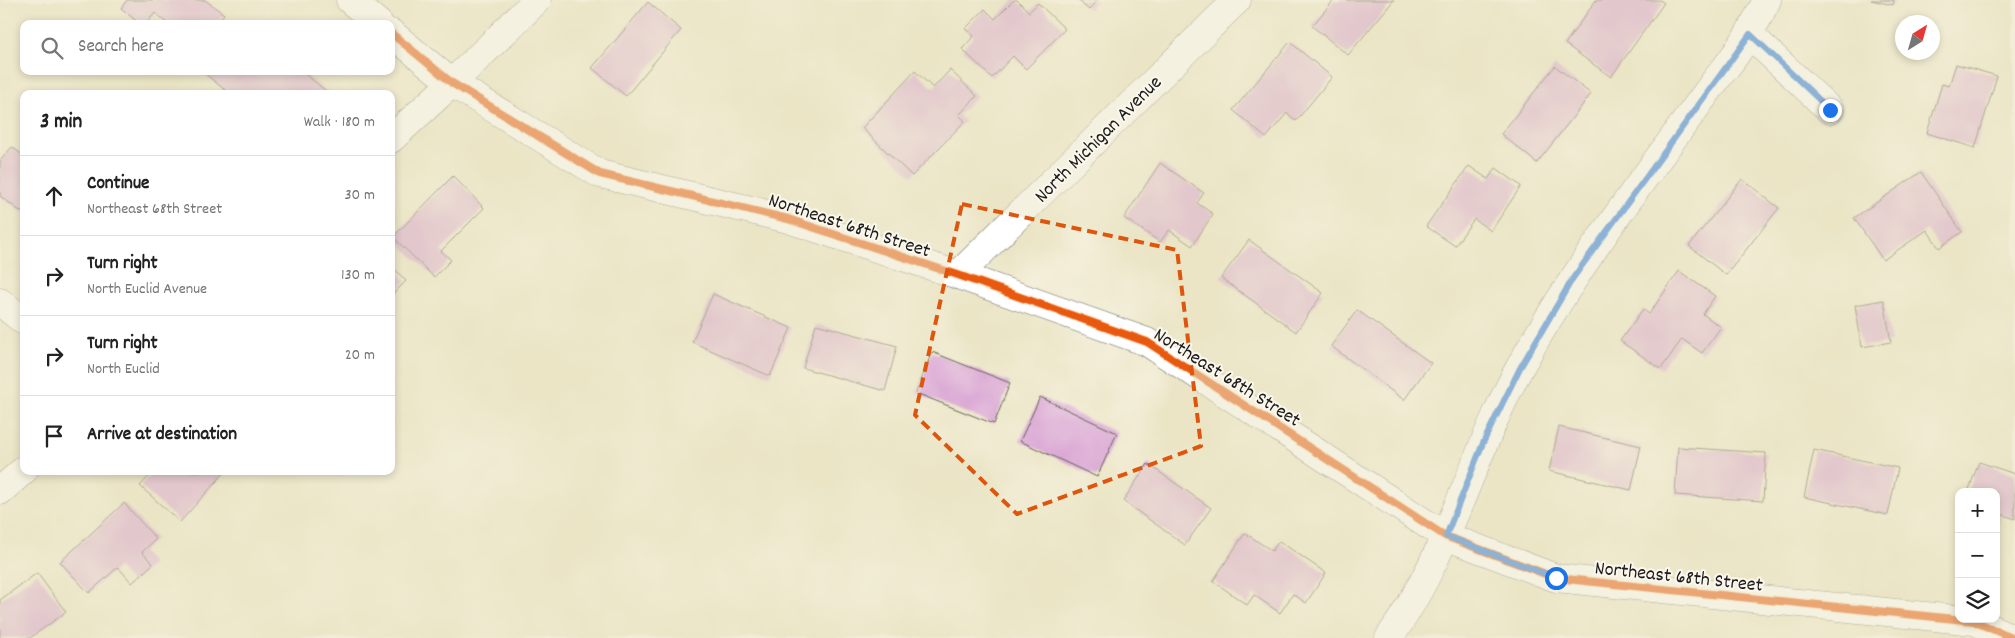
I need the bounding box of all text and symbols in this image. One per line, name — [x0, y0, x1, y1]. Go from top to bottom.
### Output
north arrow — [1895, 15, 1940, 60]
search box — [20, 20, 395, 75]
icon: search — [38, 34, 66, 62]
text: Search here — [78, 34, 164, 61]
street label: North Michigan Avenue — [1029, 70, 1169, 210]
route end — [1819, 99, 1842, 122]
text: 3 min — [40, 108, 82, 138]
text: Walk · 180 m — [304, 111, 375, 134]
text: Continue — [87, 171, 149, 198]
icon: ahead — [40, 182, 68, 210]
text: 30 m — [345, 184, 375, 207]
street label: Northeast 68th Street — [764, 187, 934, 266]
text: Northeast 68th Street — [87, 198, 222, 221]
text: Turn right — [87, 251, 158, 278]
icon: right — [40, 262, 68, 290]
text: 130 m — [341, 264, 375, 287]
text: North Euclid Avenue — [87, 278, 207, 301]
street label: Northeast 68th Street — [1147, 322, 1305, 435]
text: Turn right — [87, 331, 158, 358]
icon: right — [40, 342, 68, 370]
text: 20 m — [345, 344, 375, 367]
text: North Euclid — [87, 358, 160, 381]
icon: arrive — [40, 422, 68, 450]
text: Arrive at destination — [87, 422, 237, 449]
map controls — [1955, 488, 2000, 623]
button: + — [1955, 488, 2000, 533]
button: − — [1955, 533, 2000, 578]
street label: Northeast 68th Street — [1593, 555, 1764, 601]
route start — [1545, 567, 1568, 590]
button: layers — [1955, 578, 2000, 623]

